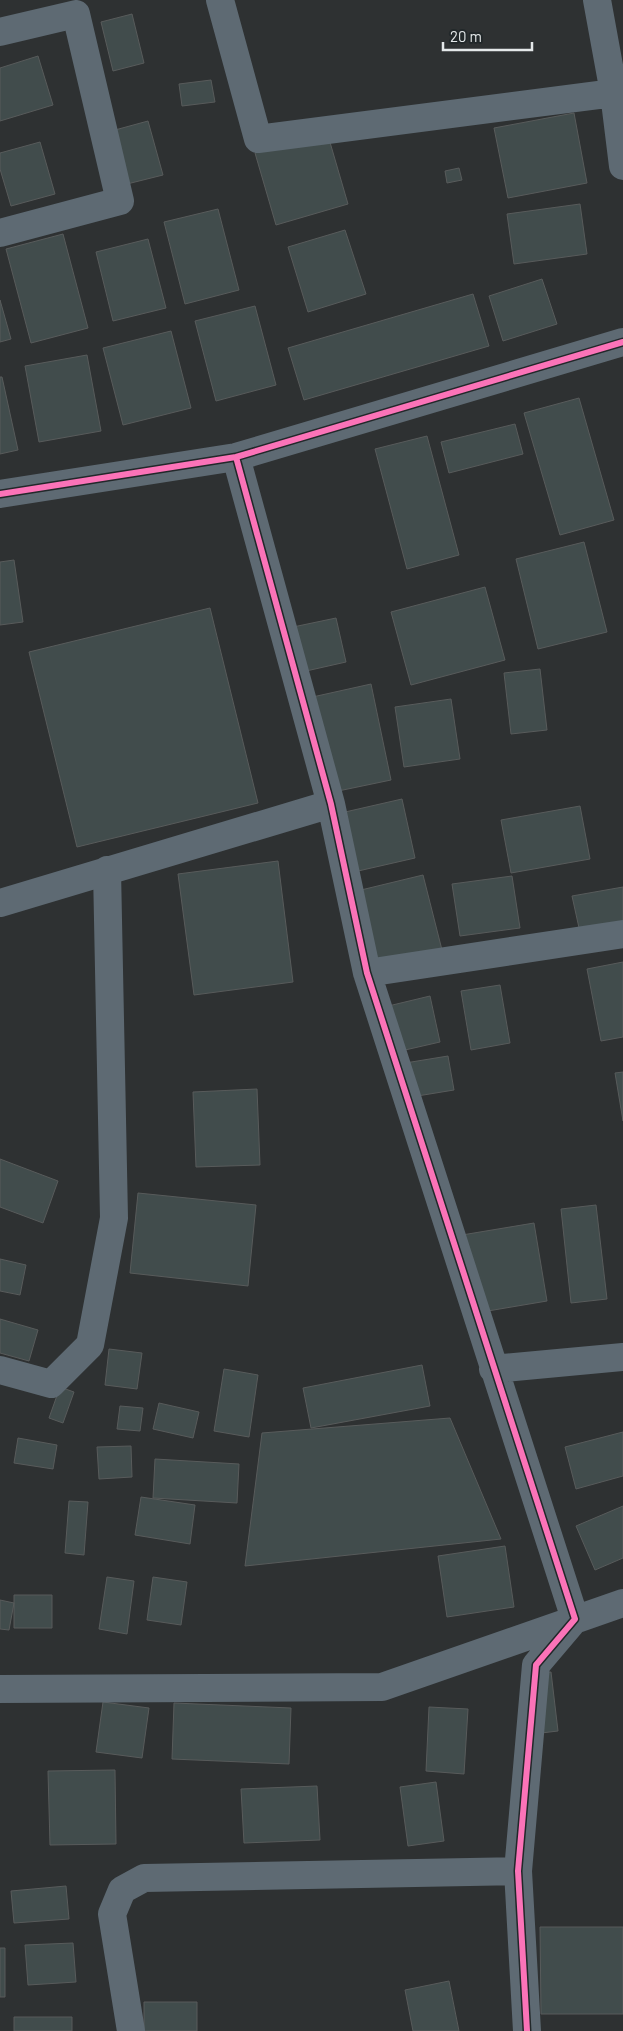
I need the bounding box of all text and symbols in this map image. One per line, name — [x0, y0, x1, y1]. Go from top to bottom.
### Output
scale bar — [443, 20, 532, 52]
text: 20 m — [450, 27, 482, 45]

